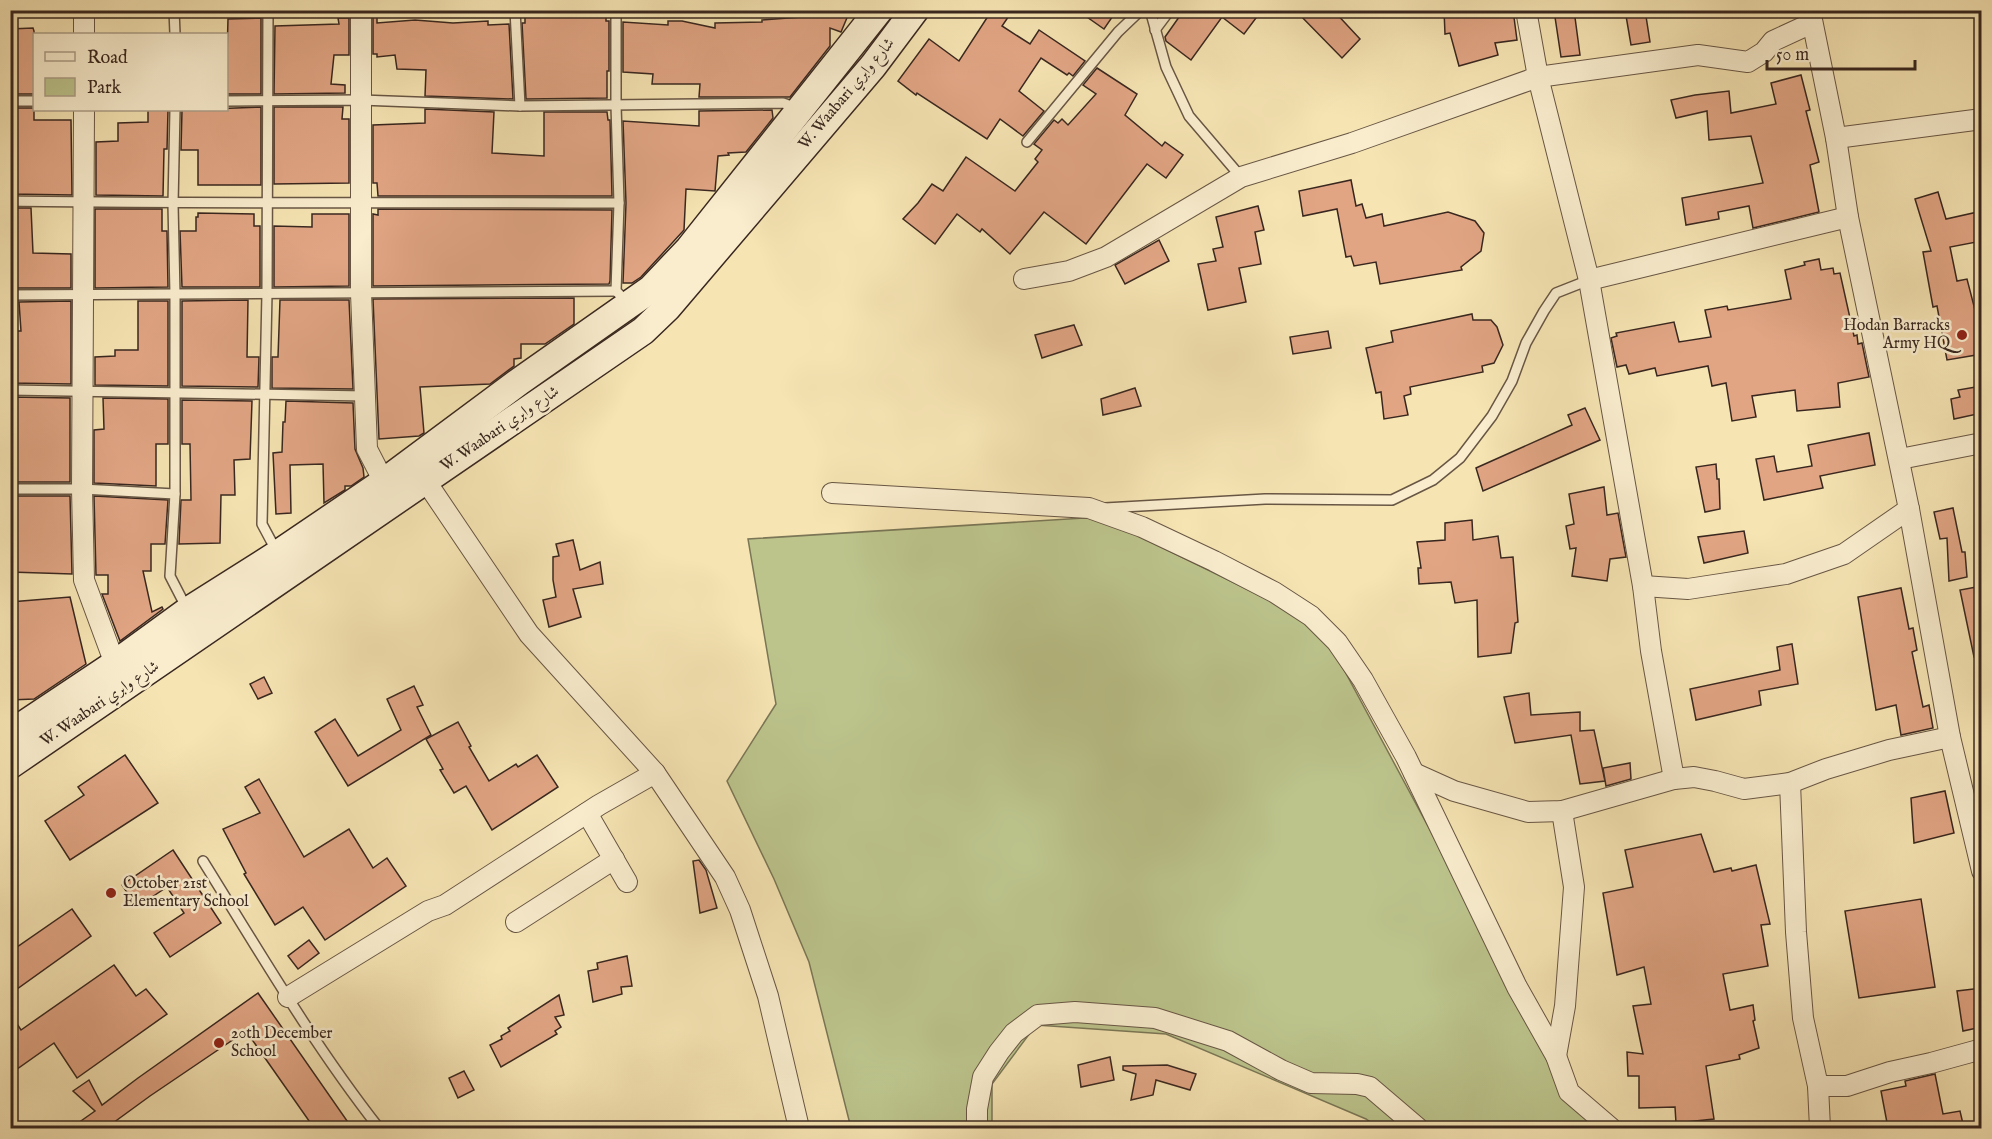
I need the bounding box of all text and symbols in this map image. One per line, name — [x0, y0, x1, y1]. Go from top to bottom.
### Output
legend — [33, 33, 228, 111]
scale bar — [1767, 33, 1916, 71]
street label: W. Waabari شارع وابري — [795, 34, 901, 155]
text: 50 m — [1776, 44, 1809, 67]
text: Road — [87, 47, 128, 70]
text: Park — [87, 77, 122, 100]
place label: Hodan Barracks Army HQ — [1843, 316, 1962, 354]
marker: Hodan Barracks Army HQ — [1955, 328, 1969, 342]
street label: W. Waabari شارع وابري — [437, 382, 565, 478]
street label: W. Waabari شارع وابري — [37, 657, 165, 753]
place label: October 21st Elementary School — [123, 874, 249, 912]
marker: October 21st Elementary School — [104, 886, 118, 900]
place label: 20th December School — [231, 1024, 332, 1062]
marker: 20th December School — [212, 1036, 226, 1050]

